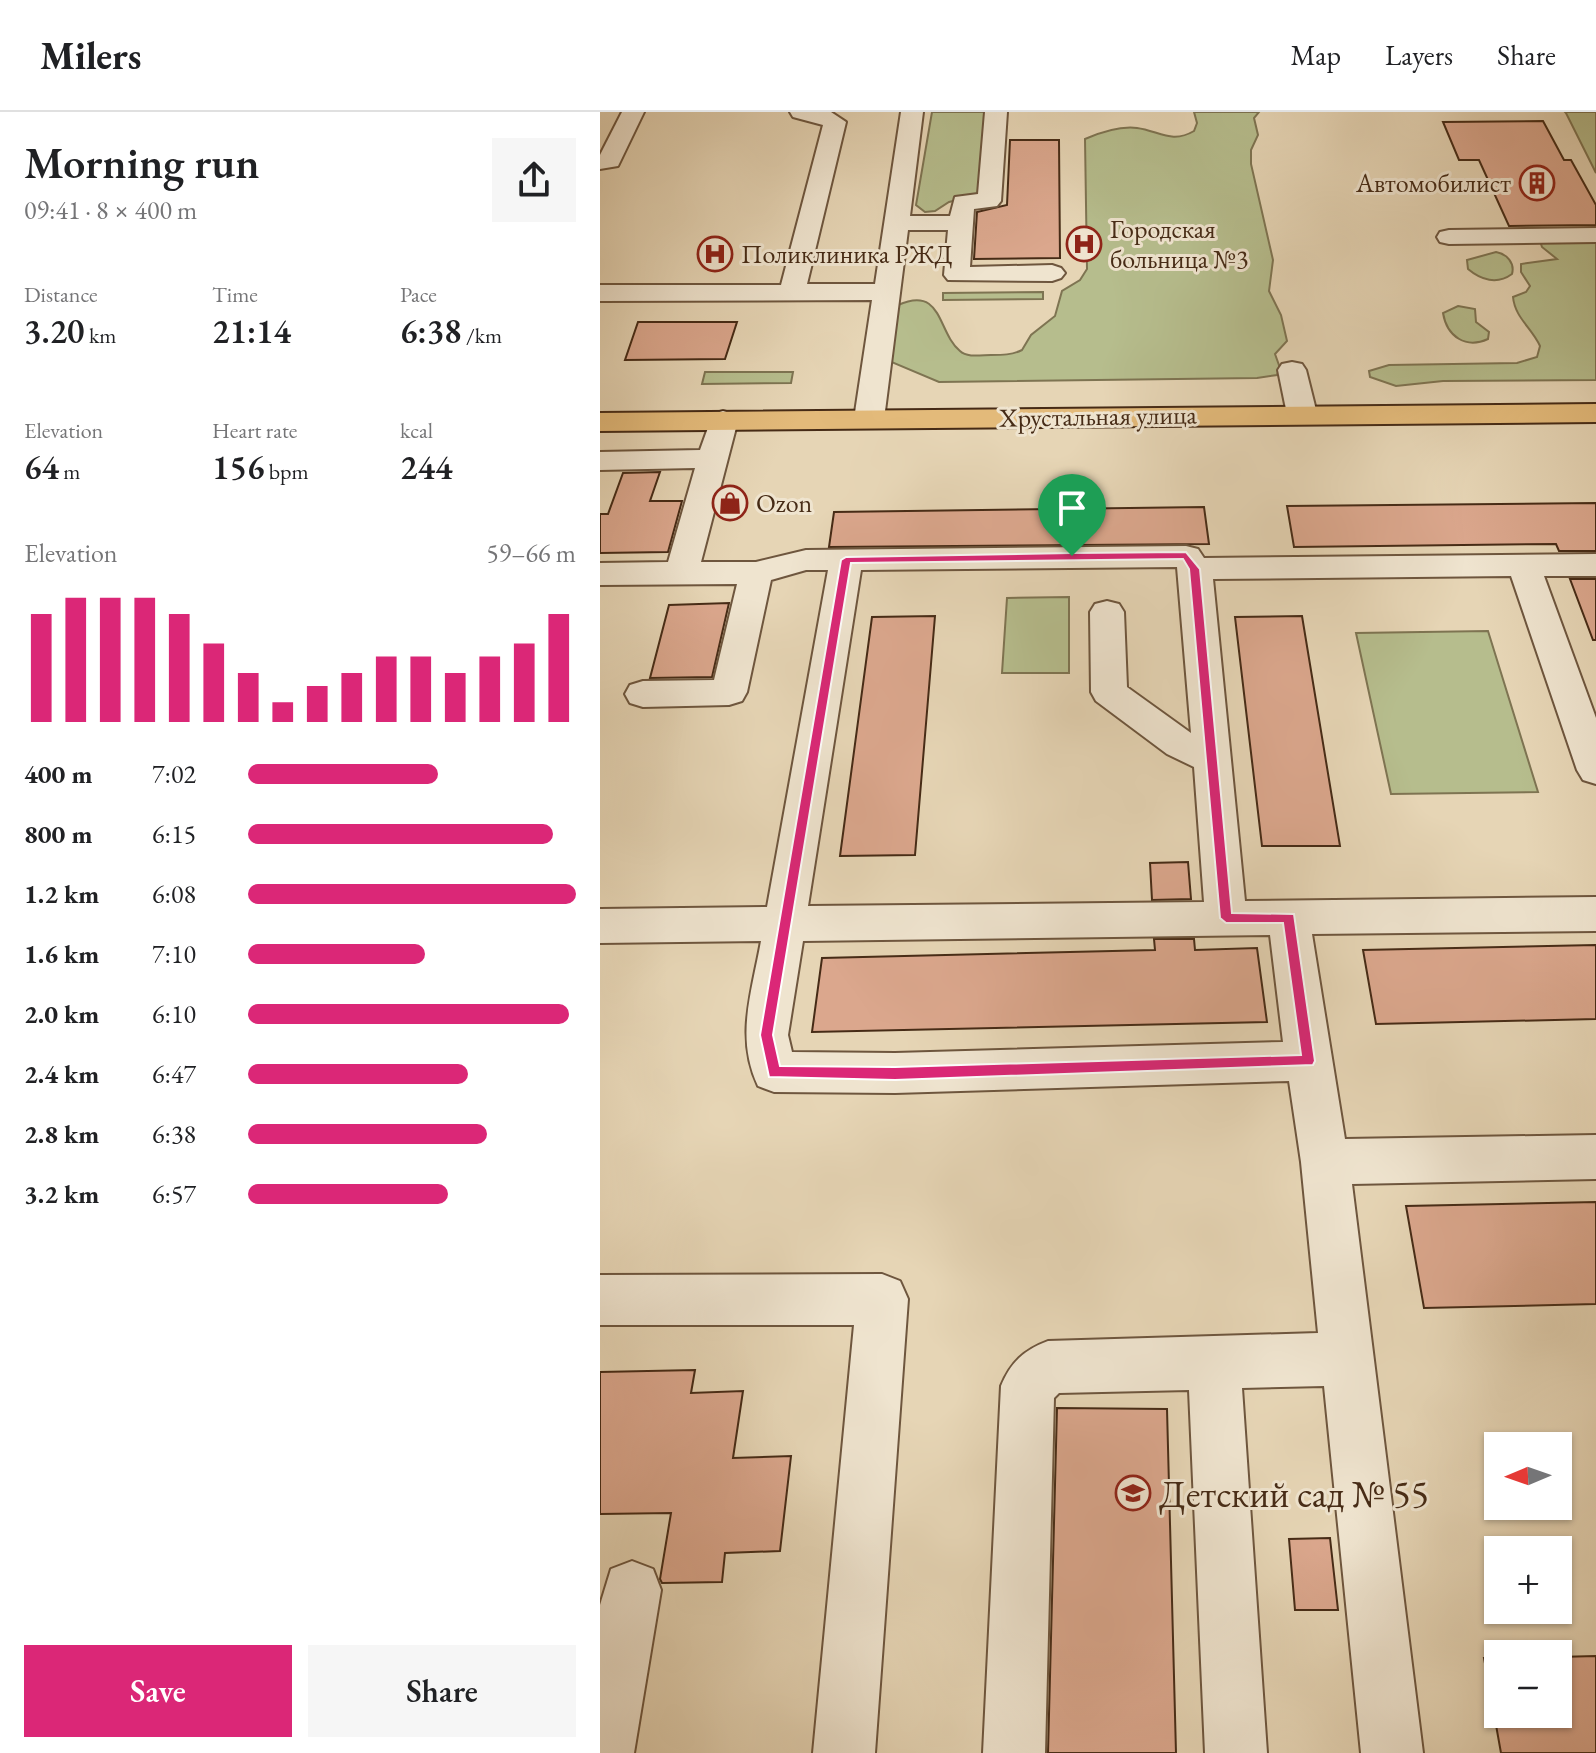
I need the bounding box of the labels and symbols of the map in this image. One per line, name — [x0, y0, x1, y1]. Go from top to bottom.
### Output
building icon: Автомобилист — [1518, 164, 1556, 202]
place label: Автомобилист — [1355, 166, 1511, 200]
place label: Городская больница №3 — [1110, 212, 1248, 276]
hospital icon: Городская больница №3 — [1065, 225, 1103, 263]
hospital icon: Поликлиника РЖД — [696, 235, 734, 273]
place label: Поликлиника РЖД — [741, 237, 953, 271]
street label: Хрустальная улица — [998, 397, 1198, 435]
pin — [1038, 474, 1106, 556]
shop icon: Ozon — [711, 484, 749, 522]
place label: Ozon — [756, 486, 813, 520]
north arrow — [1484, 1432, 1572, 1520]
place label: Детский сад № 55 — [1159, 1469, 1429, 1518]
school or university icon: Детский сад № 55 — [1114, 1474, 1152, 1512]

